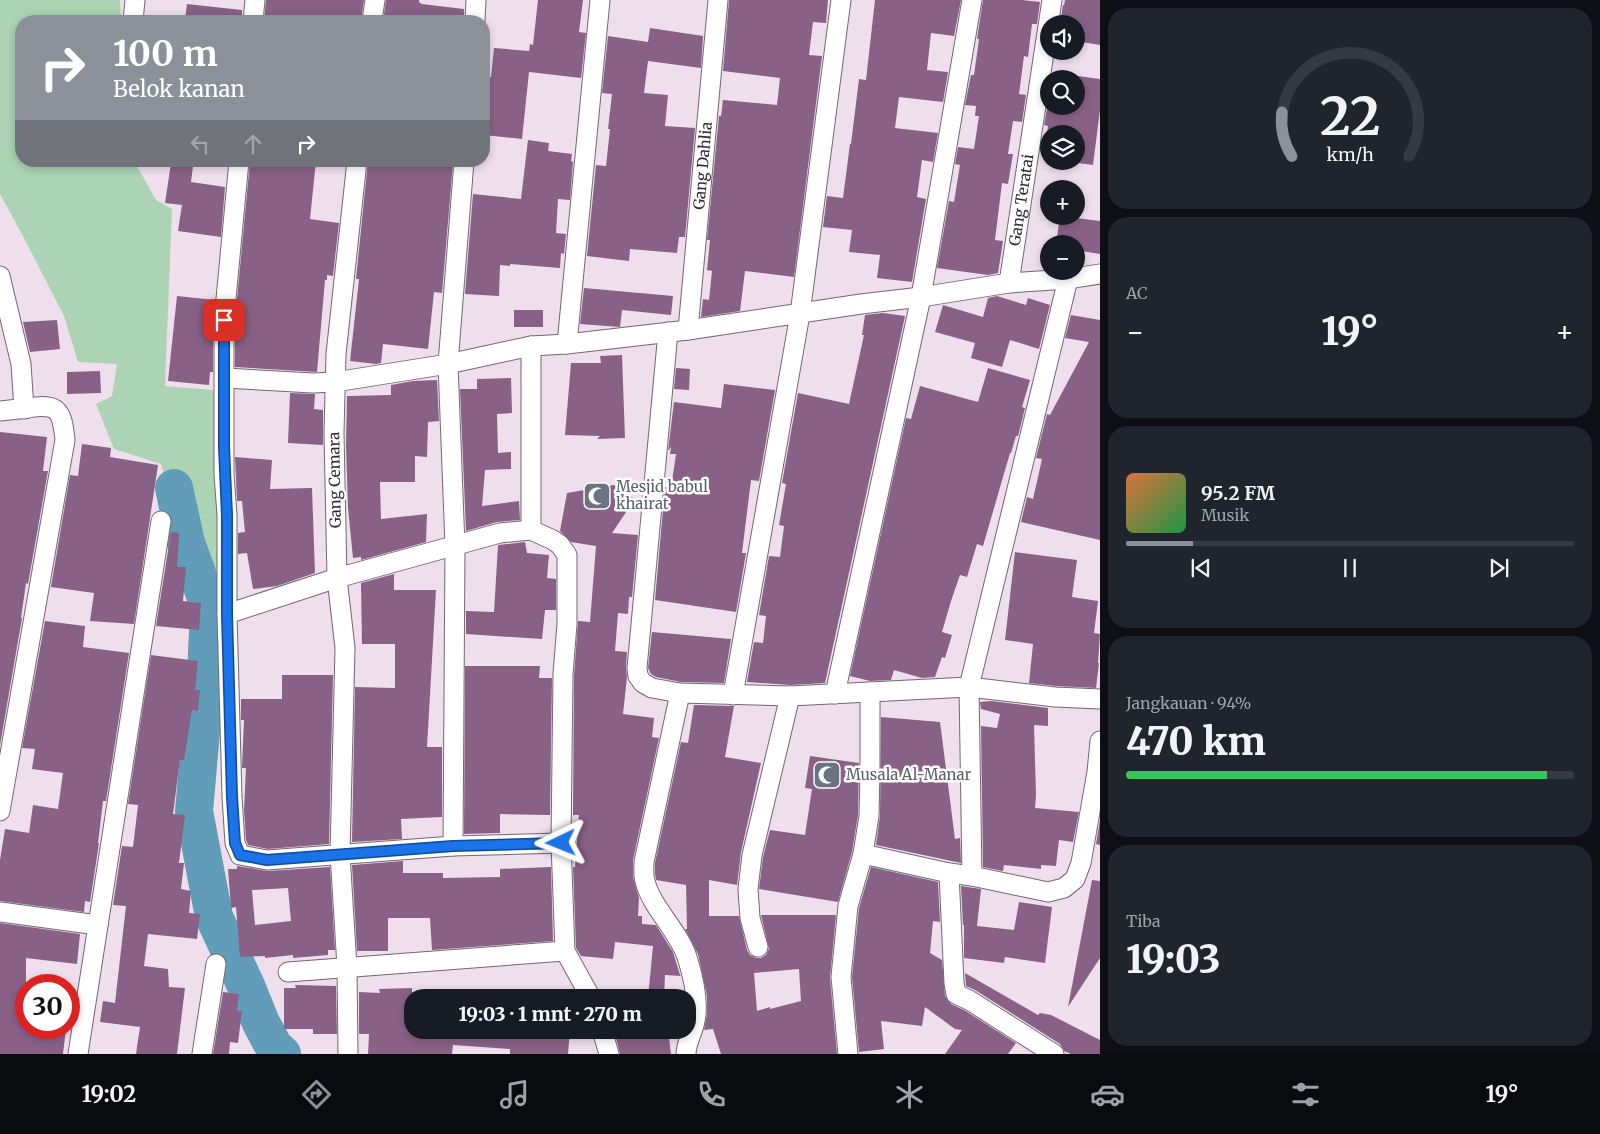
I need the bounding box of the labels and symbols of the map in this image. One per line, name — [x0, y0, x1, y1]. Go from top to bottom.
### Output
street label: Gang Dahlia — [689, 121, 716, 210]
street label: Gang Teratai — [1005, 153, 1037, 247]
pin — [203, 299, 245, 341]
street label: Gang Cemara — [324, 432, 345, 528]
place label: Mesjid babul khairat — [616, 477, 708, 513]
mosque icon: Mesjid babul khairat — [582, 481, 612, 511]
mosque icon: Musala Al-Manar — [812, 760, 842, 790]
place label: Musala Al-Manar — [846, 765, 972, 784]
position arrow — [534, 816, 586, 868]
speed limit sign: 30 — [15, 974, 80, 1039]

